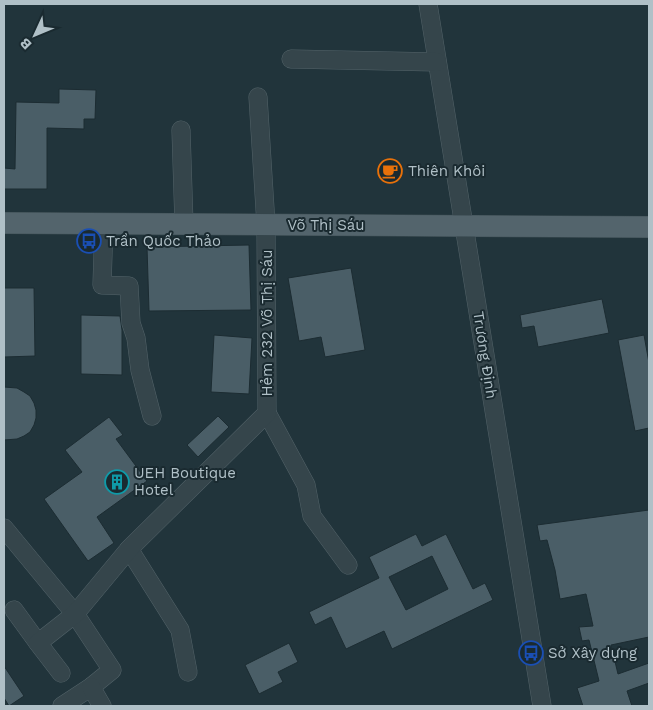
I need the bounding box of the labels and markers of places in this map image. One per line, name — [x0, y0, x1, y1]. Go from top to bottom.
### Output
cafe icon: Thiên Khôi — [377, 158, 403, 184]
place label: Thiên Khôi — [408, 162, 485, 180]
bus stop icon: Trần Quốc Thảo — [76, 228, 102, 254]
place label: Trần Quốc Thảo — [106, 232, 221, 250]
place label: UEH Boutique Hotel — [134, 464, 236, 499]
building icon: UEH Boutique Hotel — [104, 469, 130, 495]
bus stop icon: Sở Xây dựng — [518, 640, 544, 666]
place label: Sở Xây dựng — [548, 644, 637, 662]

